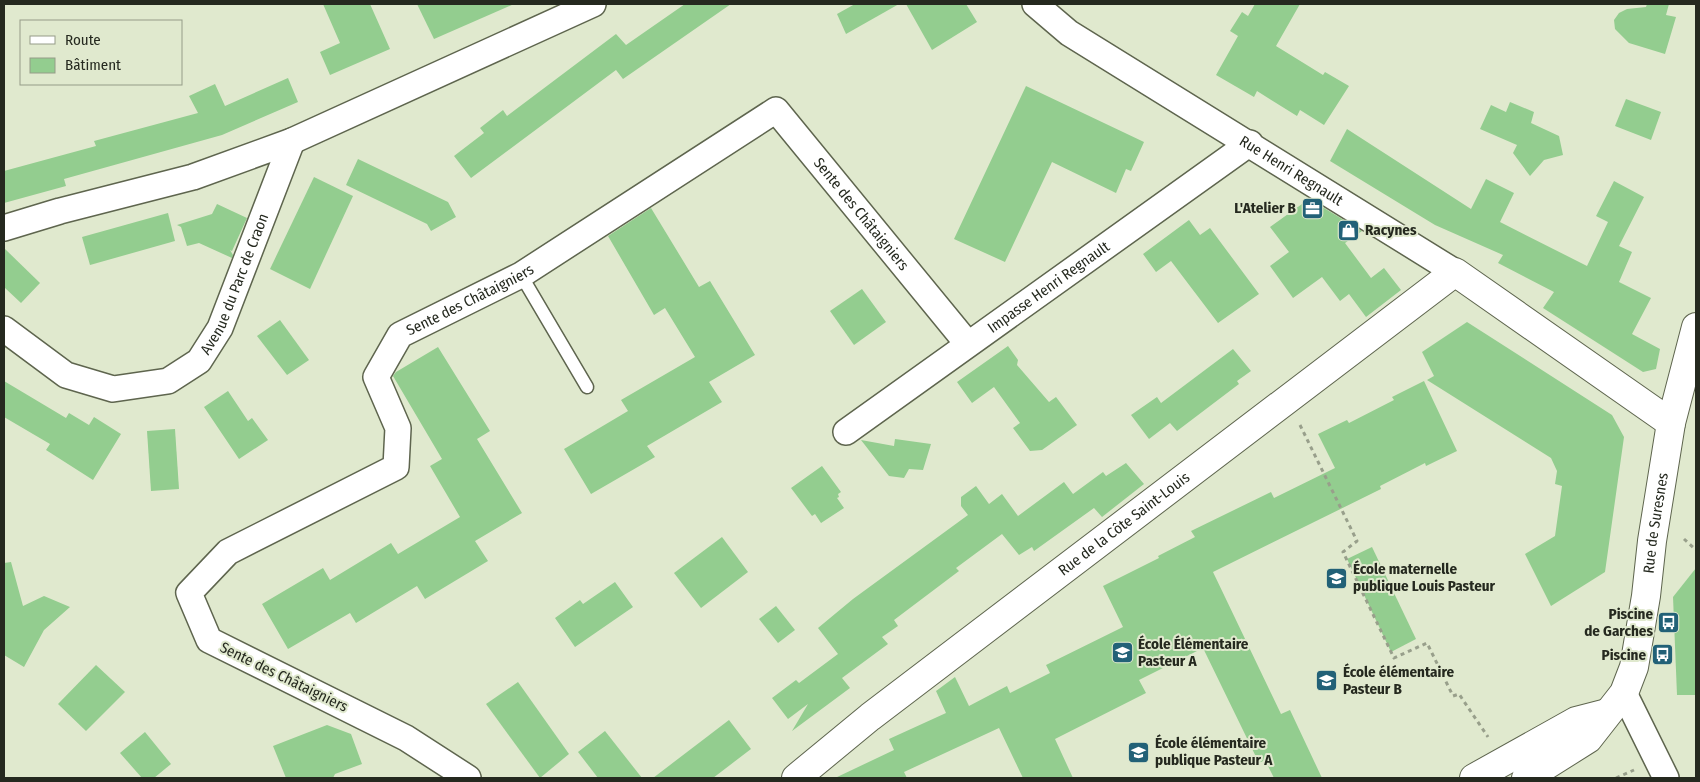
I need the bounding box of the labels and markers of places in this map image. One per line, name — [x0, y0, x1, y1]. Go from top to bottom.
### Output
office icon: L'Atelier B — [1300, 196, 1324, 220]
place label: L'Atelier B — [1234, 199, 1297, 217]
shop icon: Racynes — [1337, 218, 1361, 242]
place label: Racynes — [1365, 221, 1417, 239]
place label: École maternelle publique Louis Pasteur — [1353, 560, 1496, 595]
school or university icon: École maternelle publique Louis Pasteur — [1325, 566, 1349, 590]
place label: Piscine de Garches — [1584, 605, 1653, 640]
bus stop icon: Piscine de Garches — [1657, 611, 1681, 635]
place label: École Élémentaire Pasteur A — [1138, 635, 1249, 670]
school or university icon: École Élémentaire Pasteur A — [1110, 641, 1134, 665]
bus stop icon: Piscine — [1650, 643, 1674, 667]
place label: Piscine — [1601, 646, 1646, 664]
place label: École élémentaire Pasteur B — [1343, 663, 1454, 698]
school or university icon: École élémentaire Pasteur B — [1315, 669, 1339, 693]
place label: École élémentaire publique Pasteur A — [1155, 734, 1273, 769]
school or university icon: École élémentaire publique Pasteur A — [1127, 740, 1151, 764]

